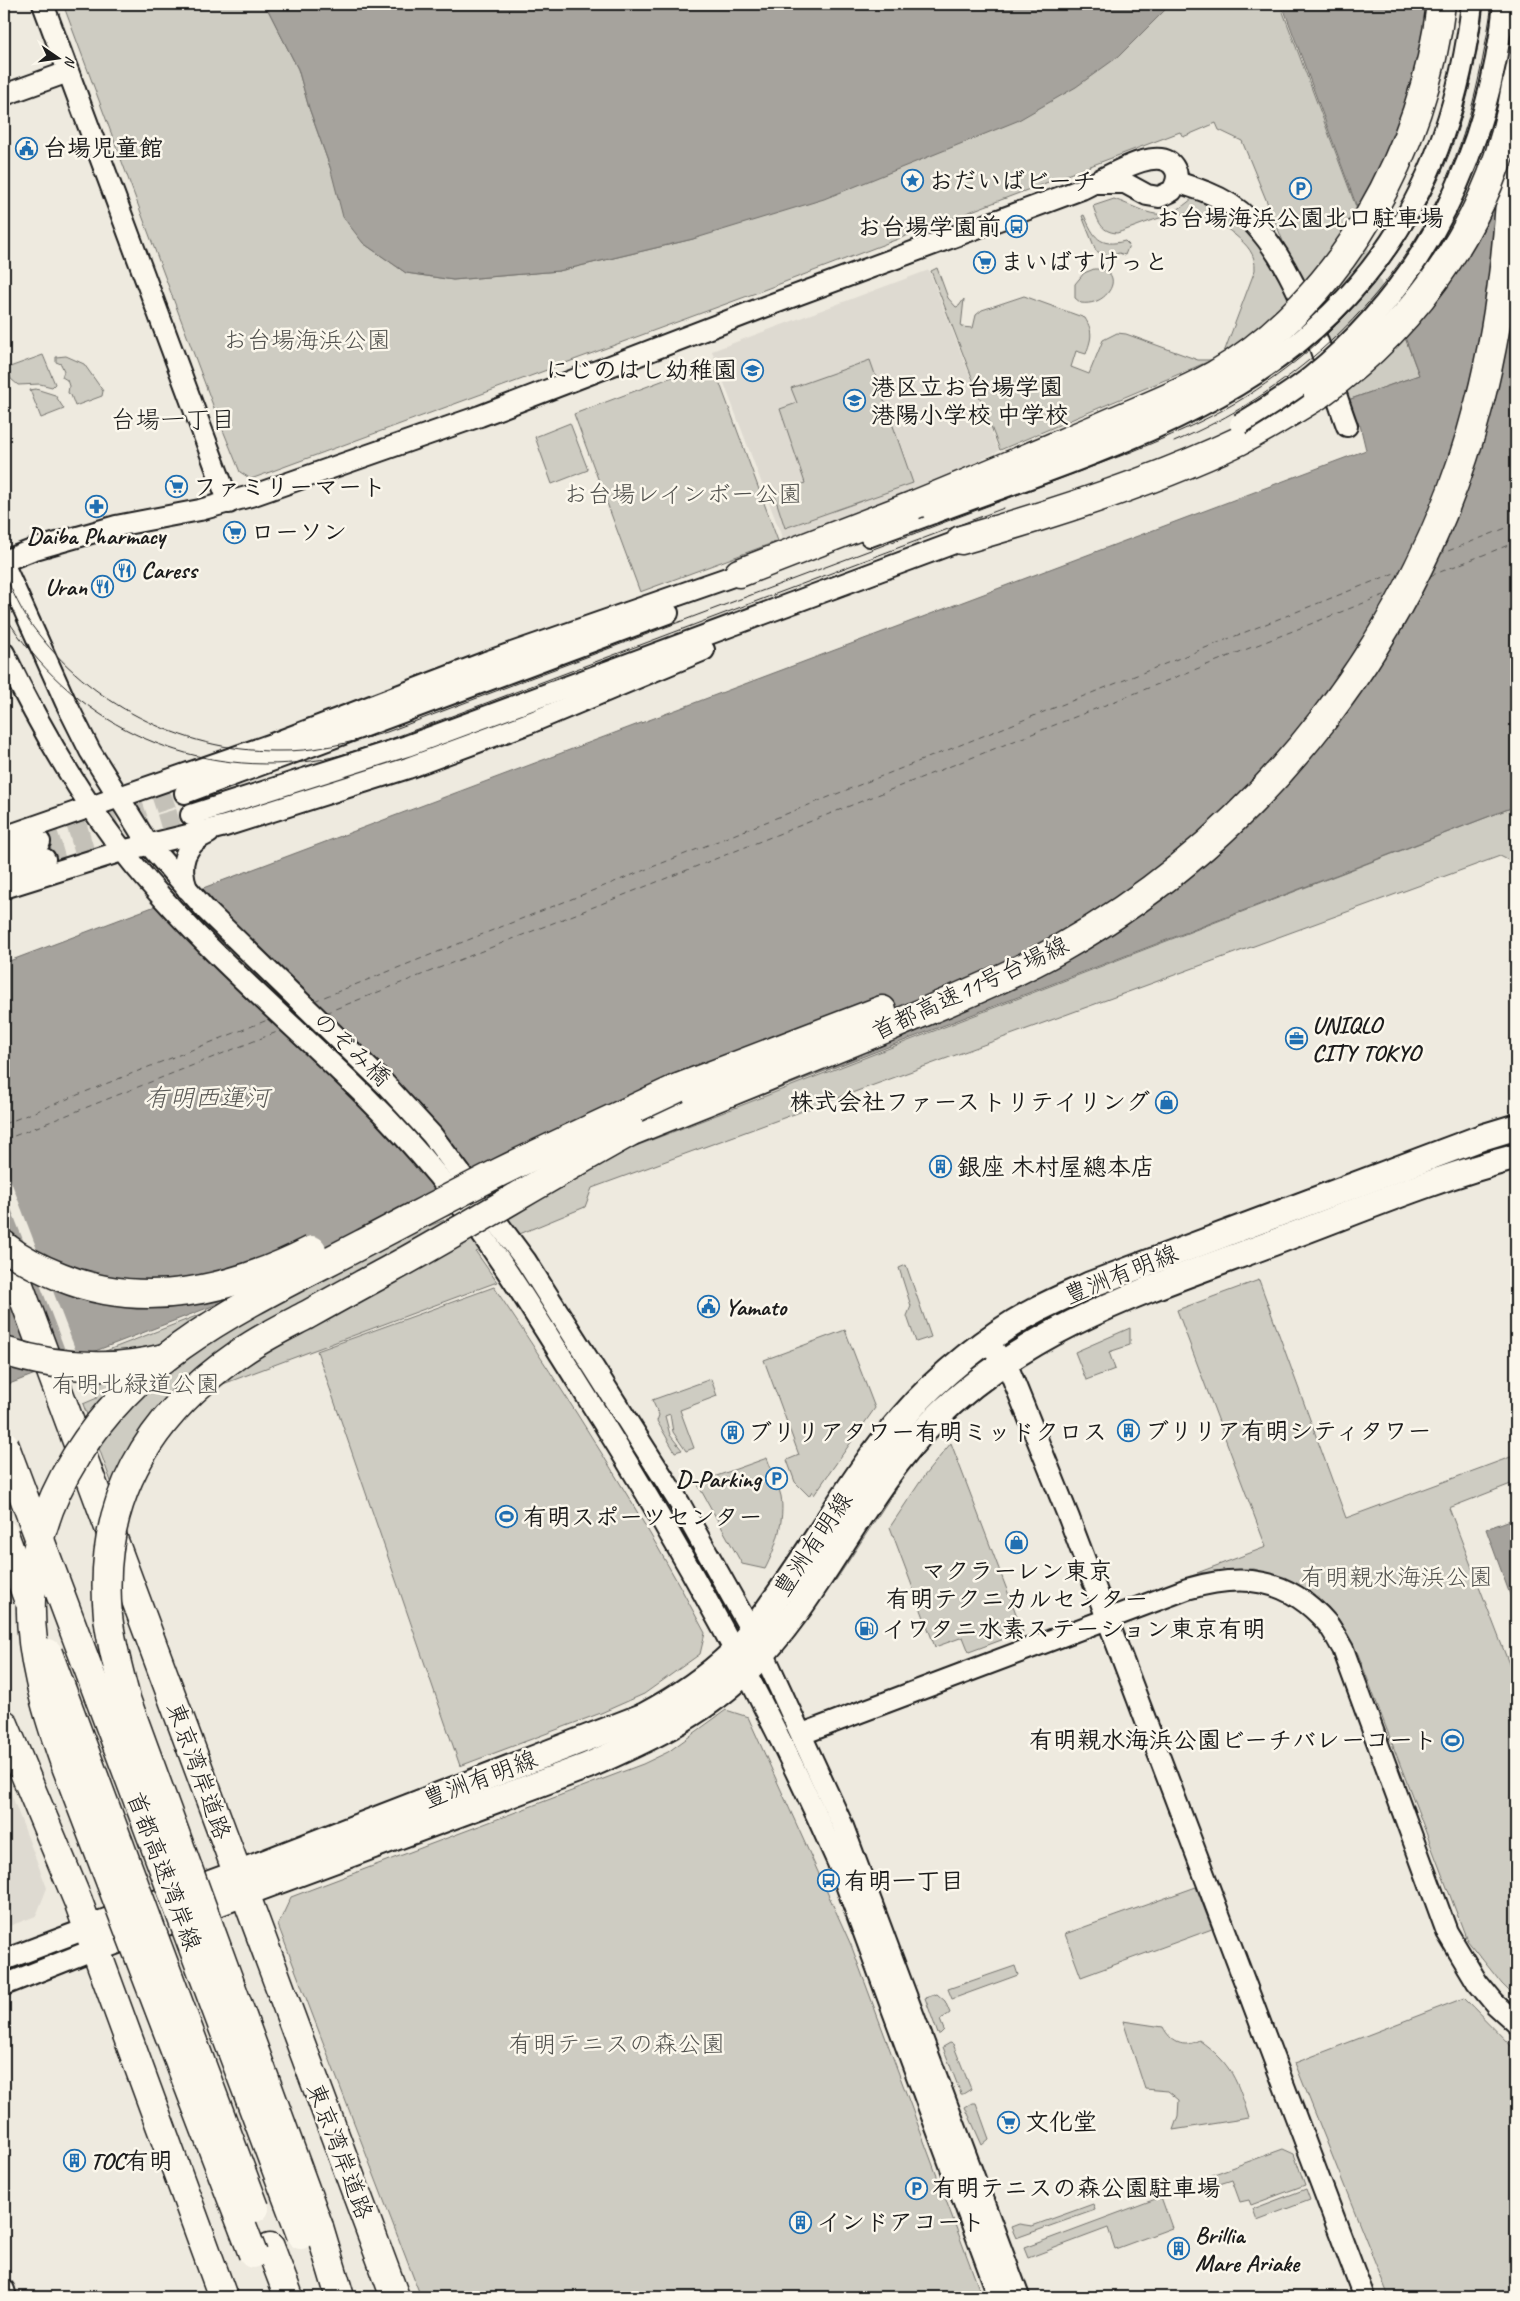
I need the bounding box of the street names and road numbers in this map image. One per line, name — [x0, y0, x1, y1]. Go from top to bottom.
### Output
street label: 首都高速11号台場線 — [867, 929, 1073, 1047]
street label: のぞみ橋 — [307, 1005, 397, 1093]
street label: 豊洲有明線 — [1060, 1238, 1182, 1310]
street label: 豊洲有明線 — [767, 1486, 859, 1602]
street label: 東京湾岸道路 — [160, 1698, 238, 1844]
street label: 豊洲有明線 — [419, 1743, 541, 1815]
street label: 首都高速湾岸線 — [120, 1787, 208, 1955]
street label: 東京湾岸道路 — [300, 2078, 380, 2224]

